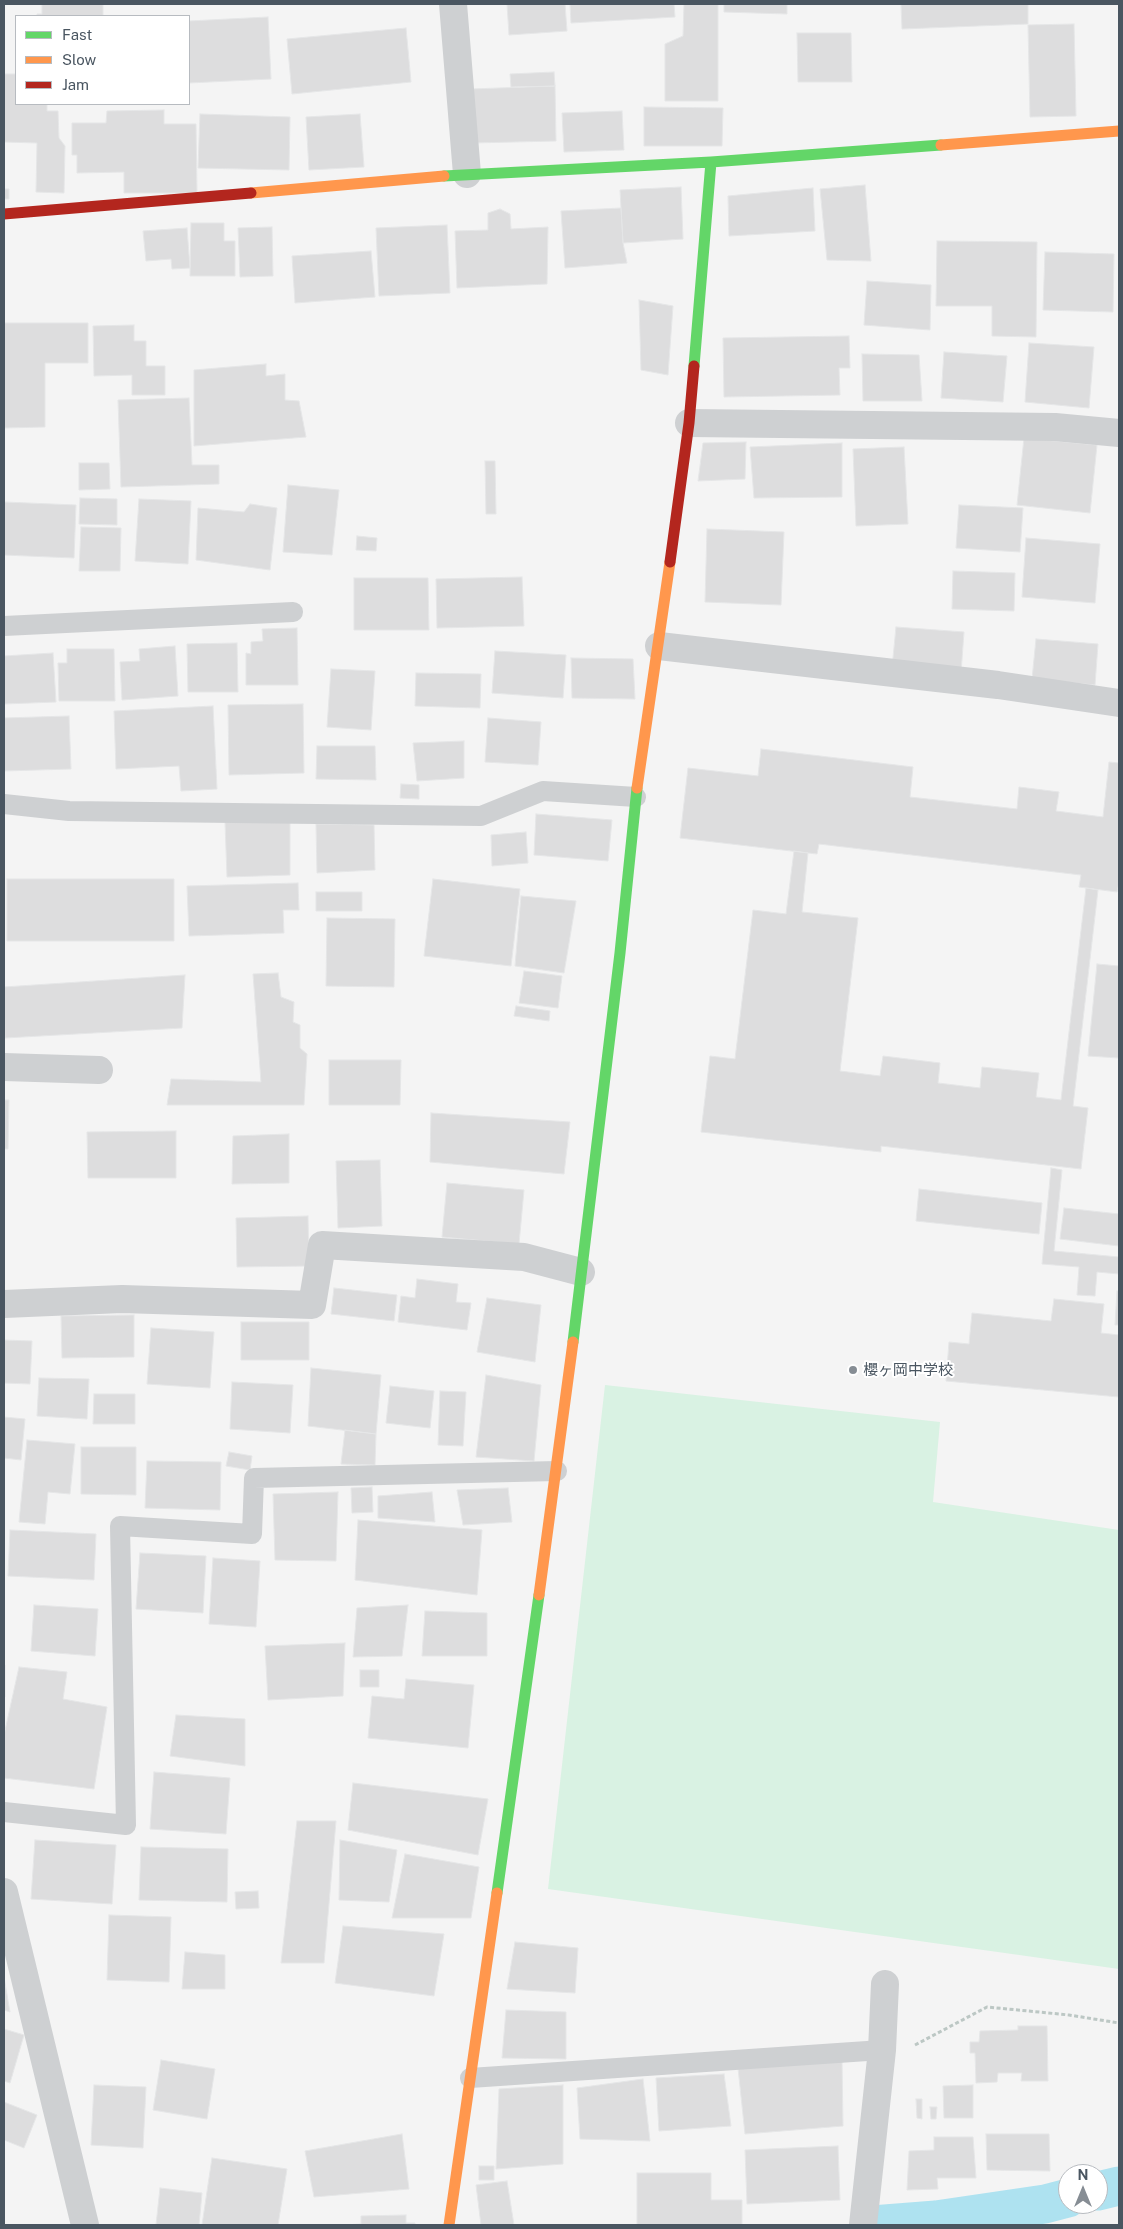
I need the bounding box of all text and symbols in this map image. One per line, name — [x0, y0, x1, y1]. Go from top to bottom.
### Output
legend — [15, 15, 190, 105]
text: Fast — [62, 26, 92, 43]
text: Slow — [62, 51, 96, 68]
text: Jam — [62, 76, 89, 93]
place label: 櫻ヶ岡中学校 — [863, 1361, 953, 1379]
marker: 櫻ヶ岡中学校 — [847, 1364, 859, 1376]
north arrow — [1058, 2164, 1108, 2214]
text: N — [1078, 2167, 1088, 2183]

